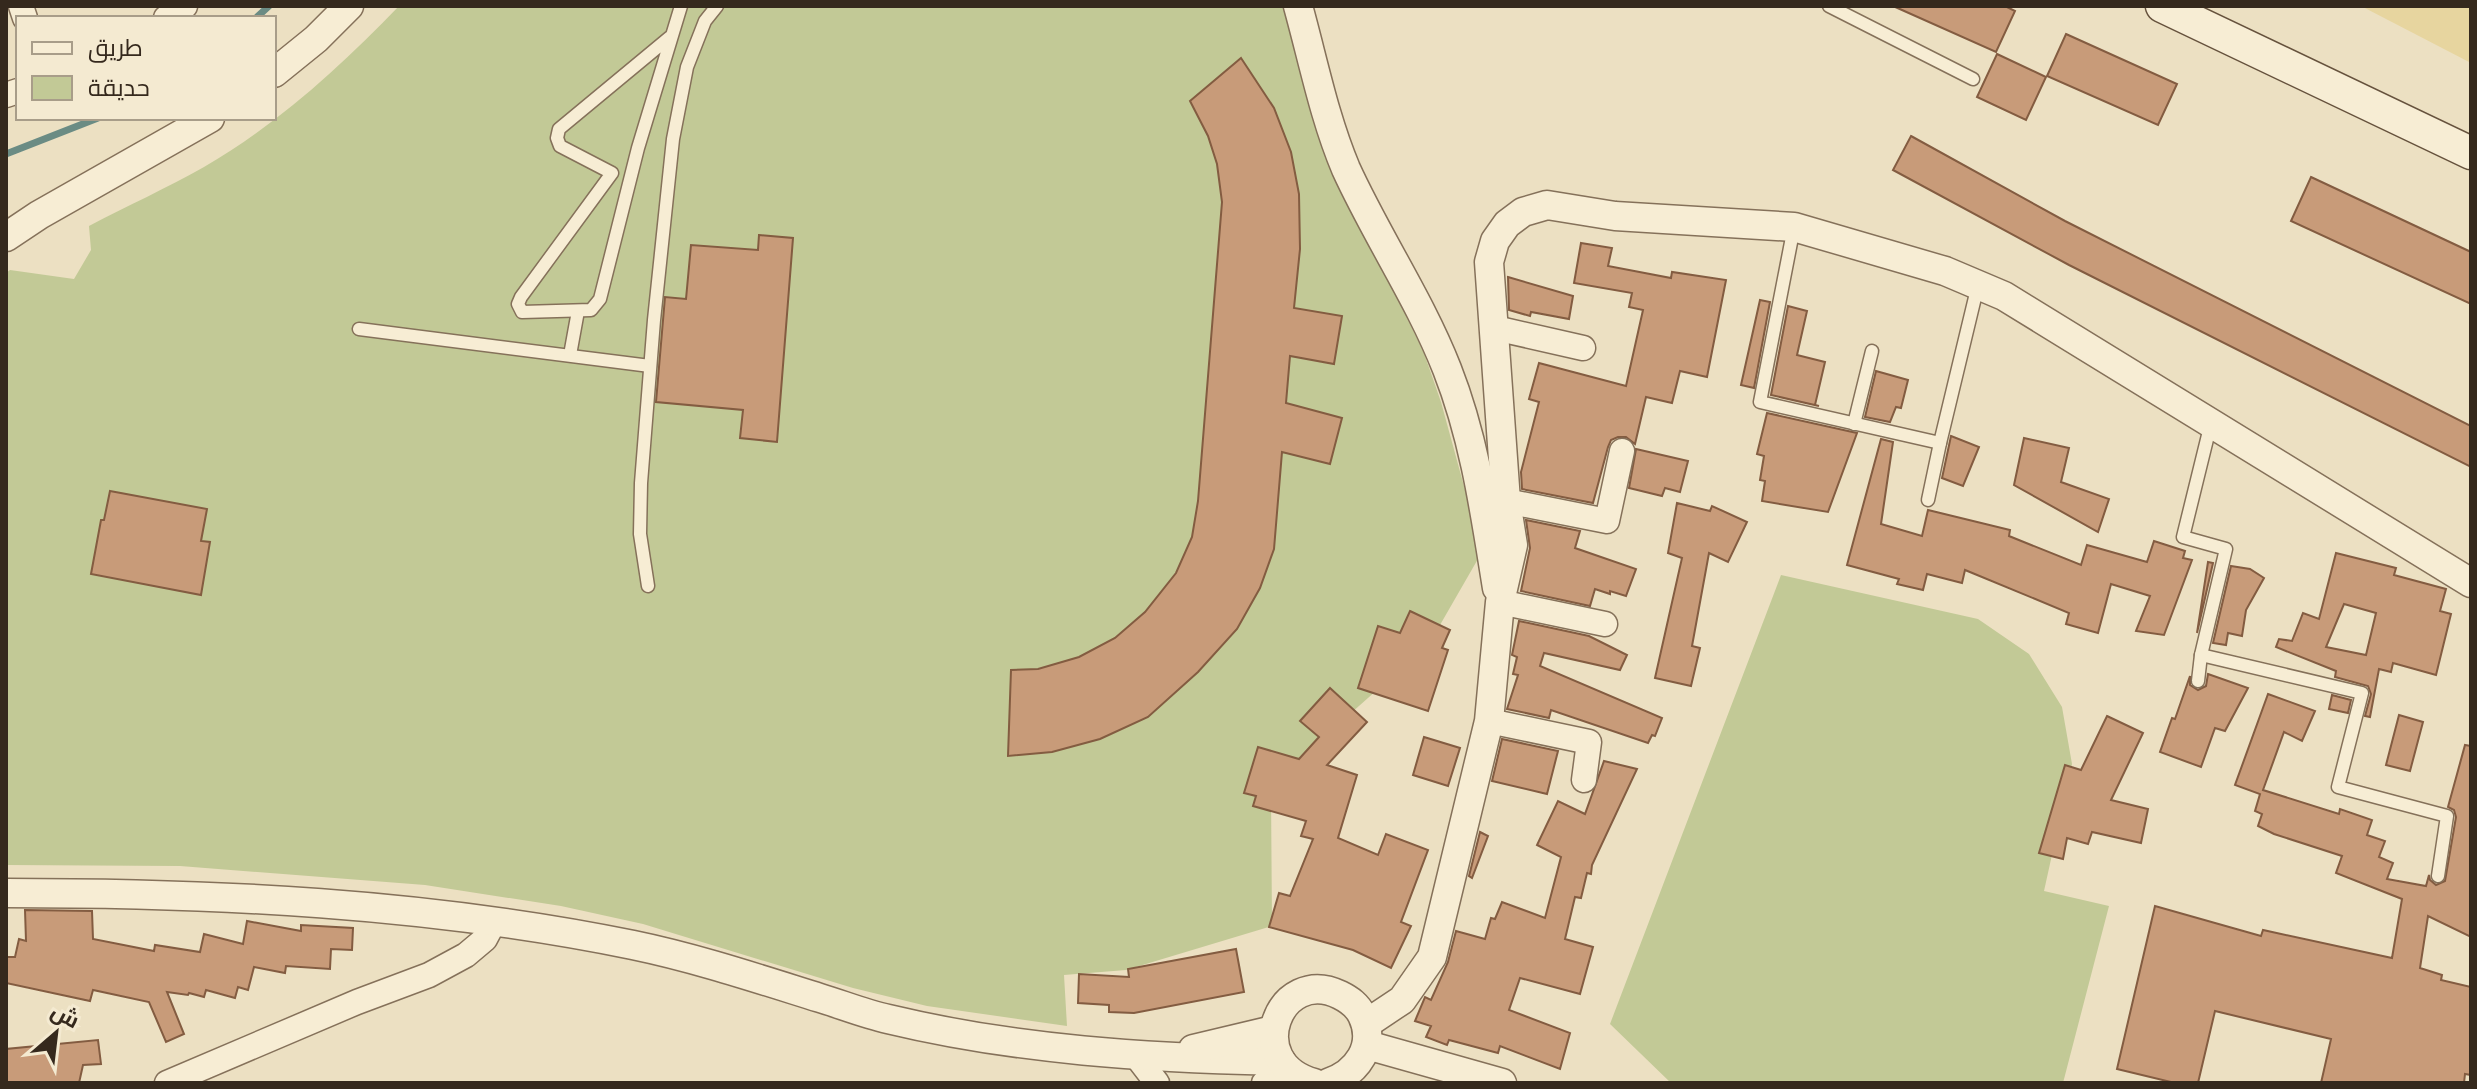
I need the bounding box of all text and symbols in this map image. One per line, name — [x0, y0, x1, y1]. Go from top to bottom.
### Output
legend — [16, 16, 276, 120]
text: طريق — [88, 32, 143, 63]
text: حديقة — [88, 72, 150, 103]
north arrow — [16, 993, 96, 1073]
text: ش — [46, 996, 84, 1034]

